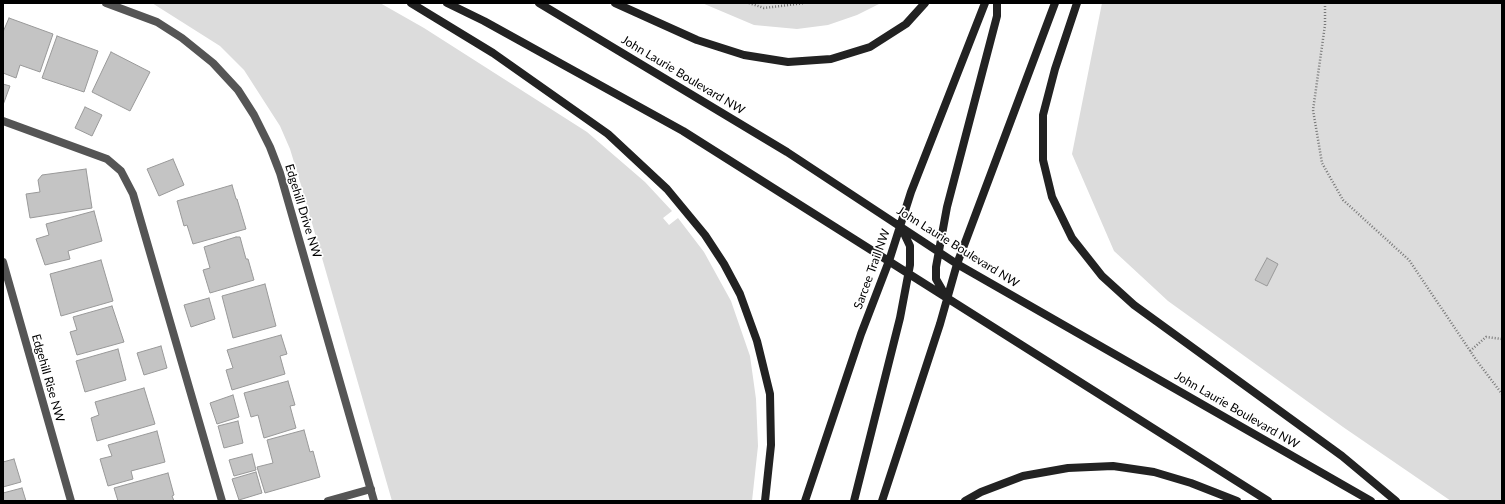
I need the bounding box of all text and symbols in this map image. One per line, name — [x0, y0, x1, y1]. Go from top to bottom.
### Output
street label: John Laurie Boulevard NW — [619, 32, 747, 118]
street label: Edgehill Drive NW — [282, 162, 324, 260]
street label: John Laurie Boulevard NW — [894, 203, 1022, 291]
street label: Sarcee Trail NW — [851, 227, 893, 311]
street label: Edgehill Rise NW — [29, 332, 67, 424]
street label: John Laurie Boulevard NW — [1172, 368, 1302, 452]

